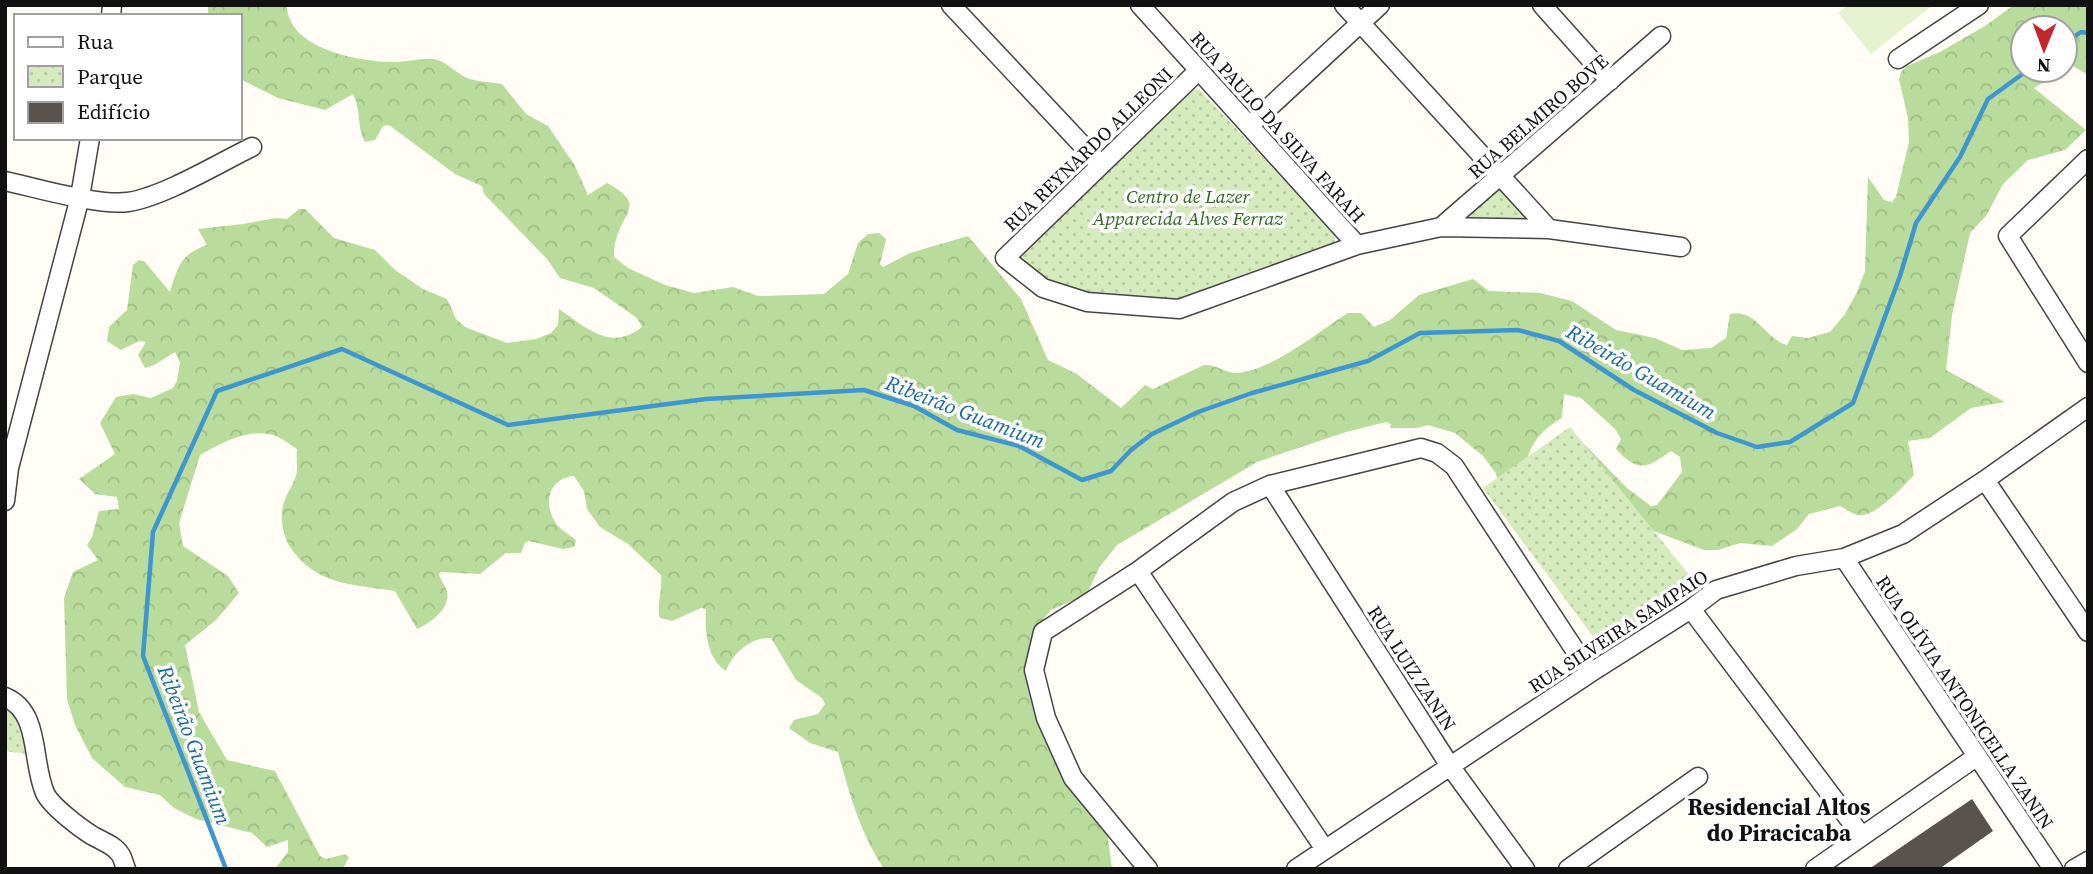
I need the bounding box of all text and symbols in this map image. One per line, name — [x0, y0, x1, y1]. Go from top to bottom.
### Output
legend — [14, 14, 242, 140]
north arrow — [2009, 14, 2079, 84]
street label: RUA PAULO DA SILVA FARAH — [1185, 26, 1371, 228]
text: Rua — [77, 27, 114, 56]
street label: RUA BELMIRO BOVE — [1462, 48, 1614, 184]
text: N — [2036, 53, 2051, 79]
street label: RUA REYNARDO ALLEONI — [998, 61, 1178, 237]
text: Parque — [77, 62, 143, 91]
text: Edifício — [77, 97, 150, 126]
park label: Centro de Lazer Apparecida Alves Ferraz — [1092, 183, 1284, 231]
water label: Ribeirão Guamium — [1560, 316, 1721, 426]
water label: Ribeirão Guamium — [880, 367, 1049, 455]
street label: RUA SILVEIRA SAMPAIO — [1523, 563, 1713, 699]
street label: RUA OLÍVIA ANTONICELLA ZANIN — [1870, 570, 2060, 834]
street label: RUA LUIZ ZANIN — [1362, 600, 1462, 736]
water label: Ribeirão Guamium — [150, 660, 238, 829]
district label: Residencial Altos do Piracicaba — [1688, 791, 1870, 849]

